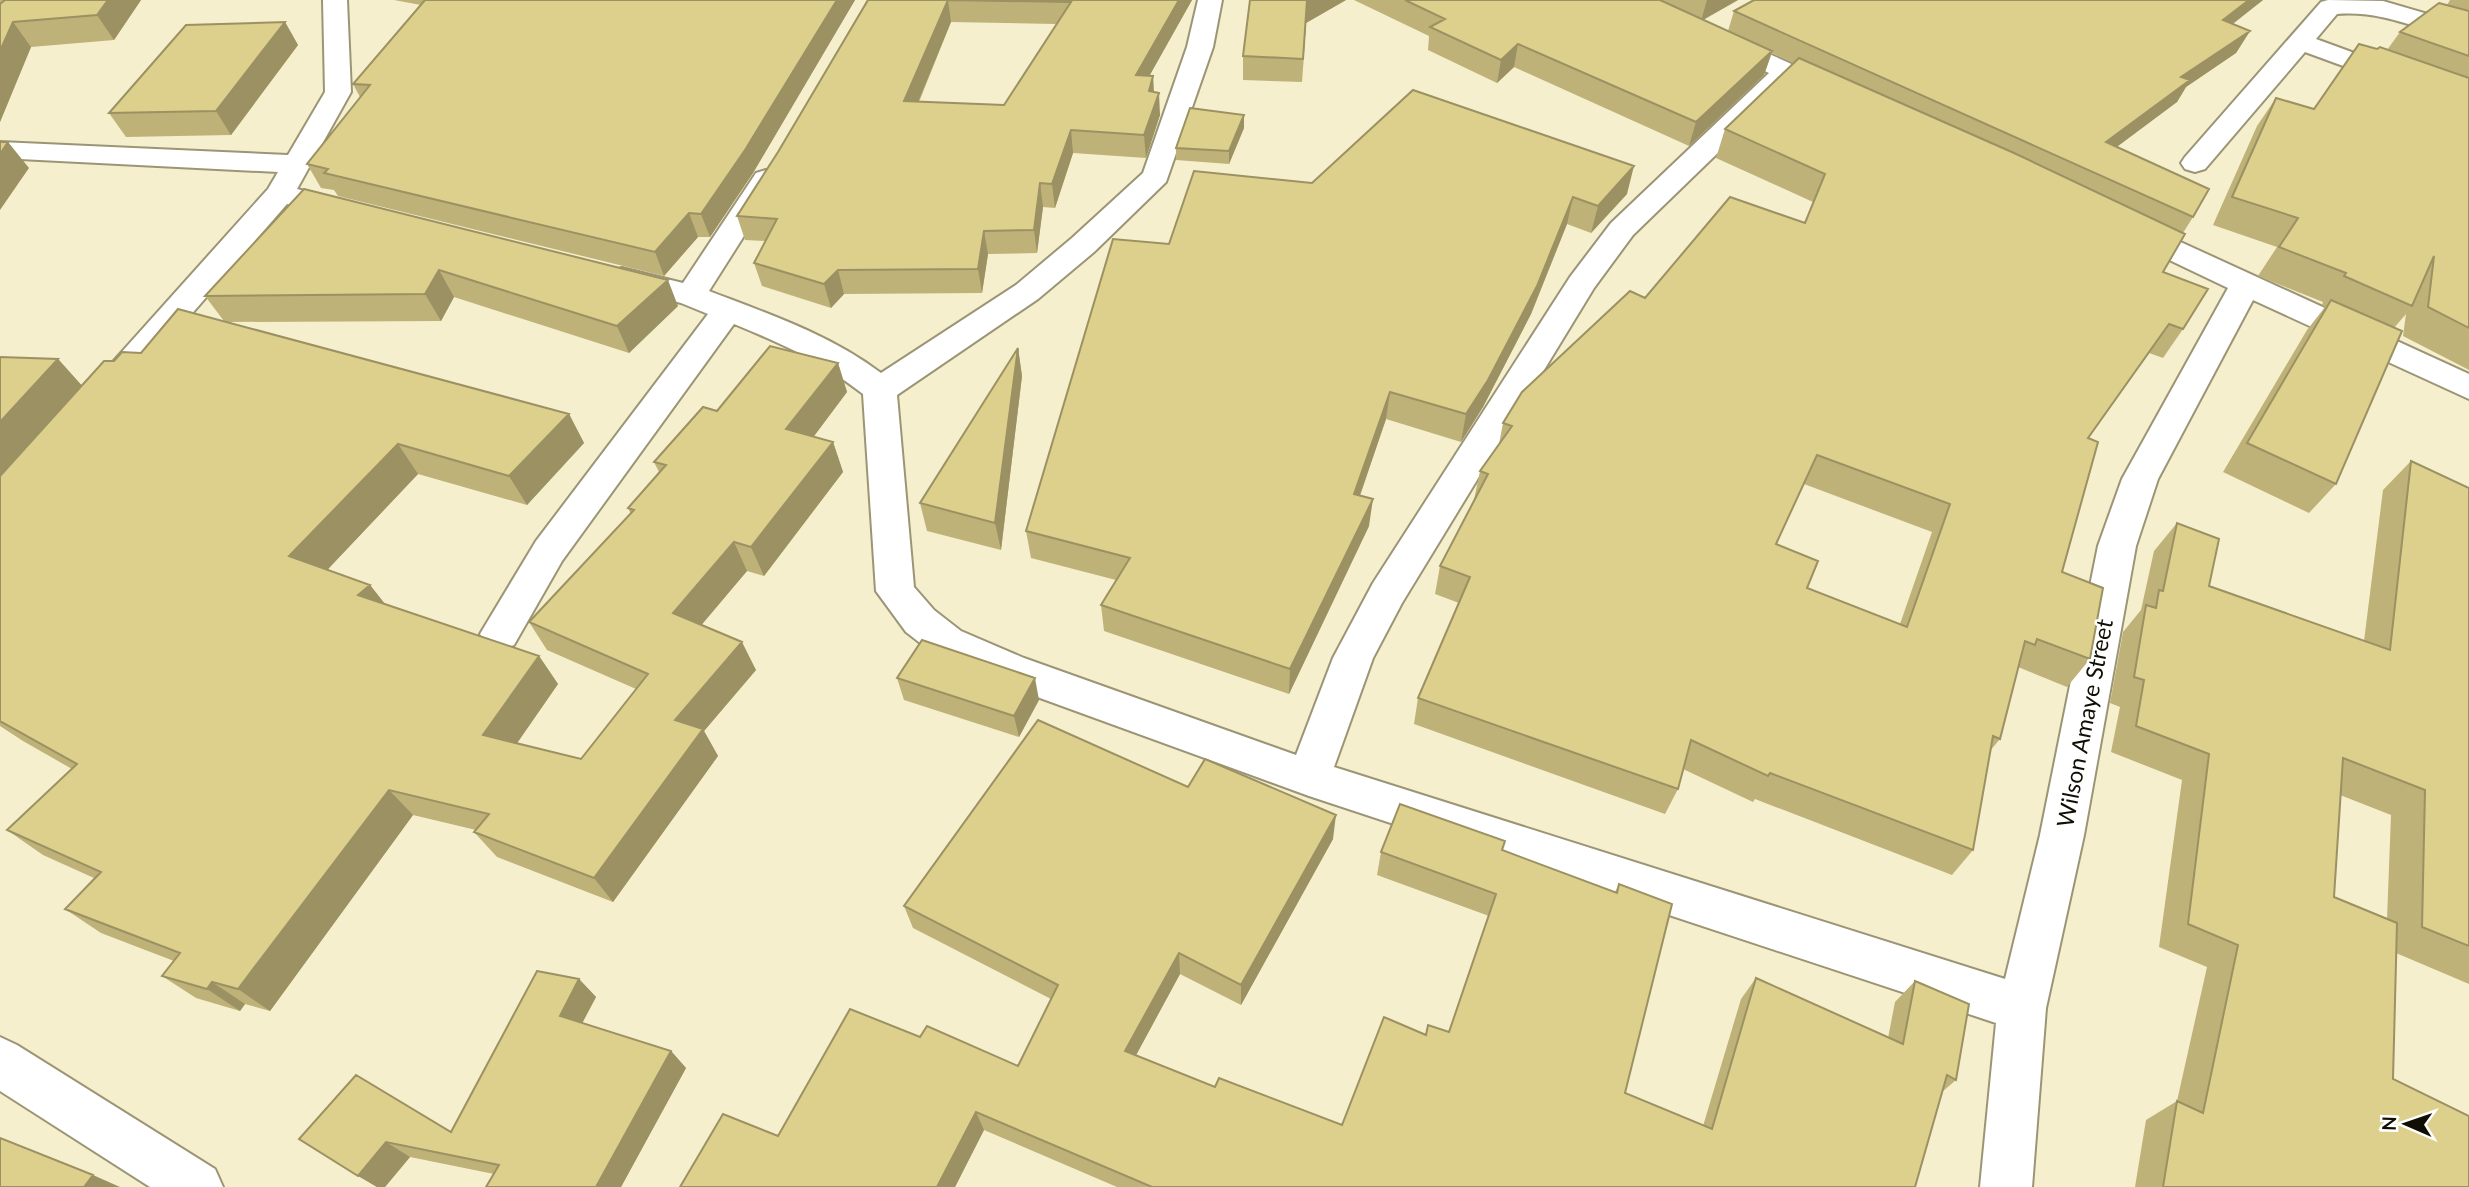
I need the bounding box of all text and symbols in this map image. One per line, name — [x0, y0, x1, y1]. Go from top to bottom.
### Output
street label: Wilson Amaye Street — [2050, 616, 2118, 829]
north arrow — [2371, 1089, 2441, 1159]
text: N — [2377, 1116, 2400, 1131]

